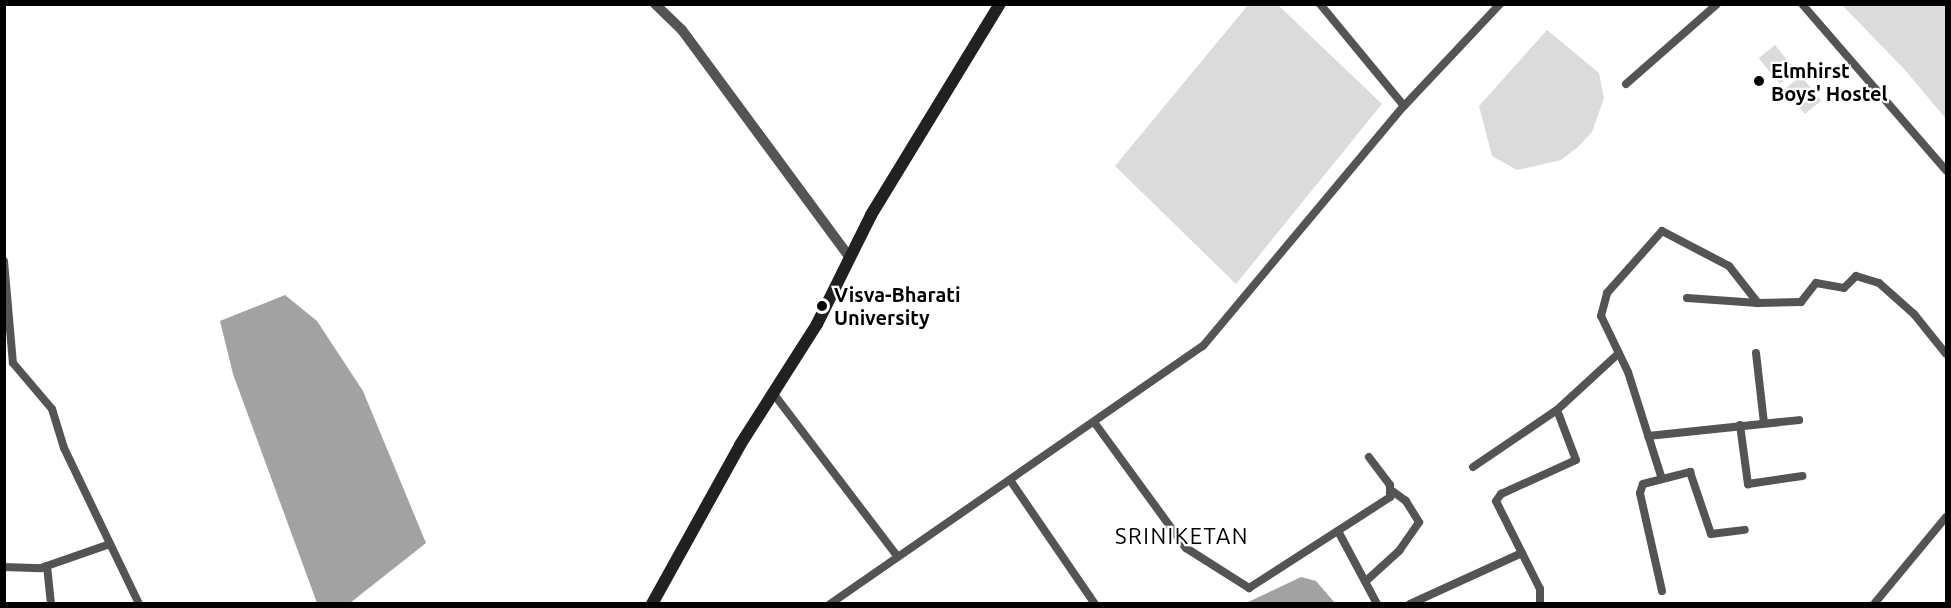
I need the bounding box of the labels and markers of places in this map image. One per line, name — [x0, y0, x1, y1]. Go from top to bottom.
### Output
place label: Elmhirst Boys' Hostel — [1771, 58, 1888, 105]
marker: Elmhirst Boys' Hostel — [1752, 74, 1766, 88]
place label: Visva-Bharati University — [834, 282, 961, 329]
marker: Visva-Bharati University — [815, 299, 829, 313]

